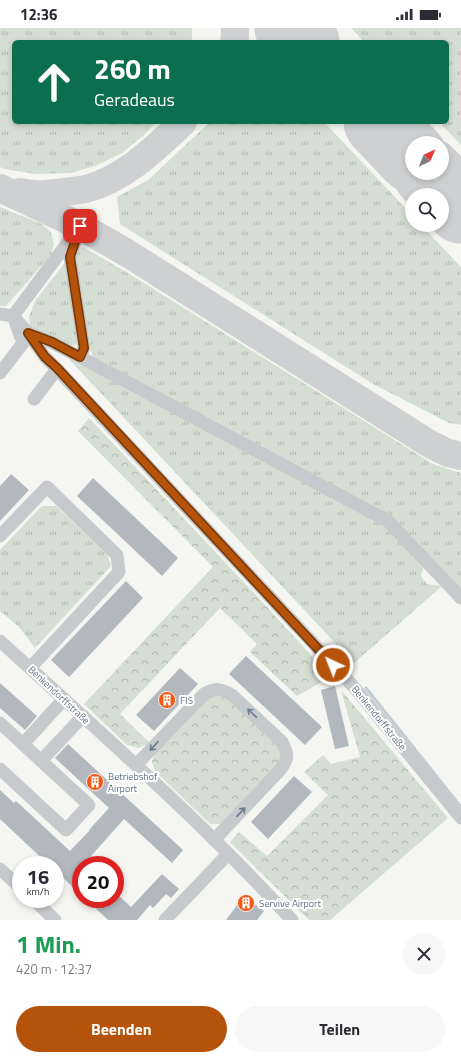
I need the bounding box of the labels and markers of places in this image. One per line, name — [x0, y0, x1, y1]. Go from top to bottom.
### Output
pin — [63, 209, 97, 243]
building icon: FIS — [157, 690, 177, 710]
place label: FIS — [180, 693, 193, 708]
place label: Betriebshof Airport — [108, 769, 158, 796]
building icon: Betriebshof Airport — [85, 772, 105, 792]
building icon: Servive Airport — [236, 893, 256, 913]
place label: Servive Airport — [259, 896, 322, 911]

